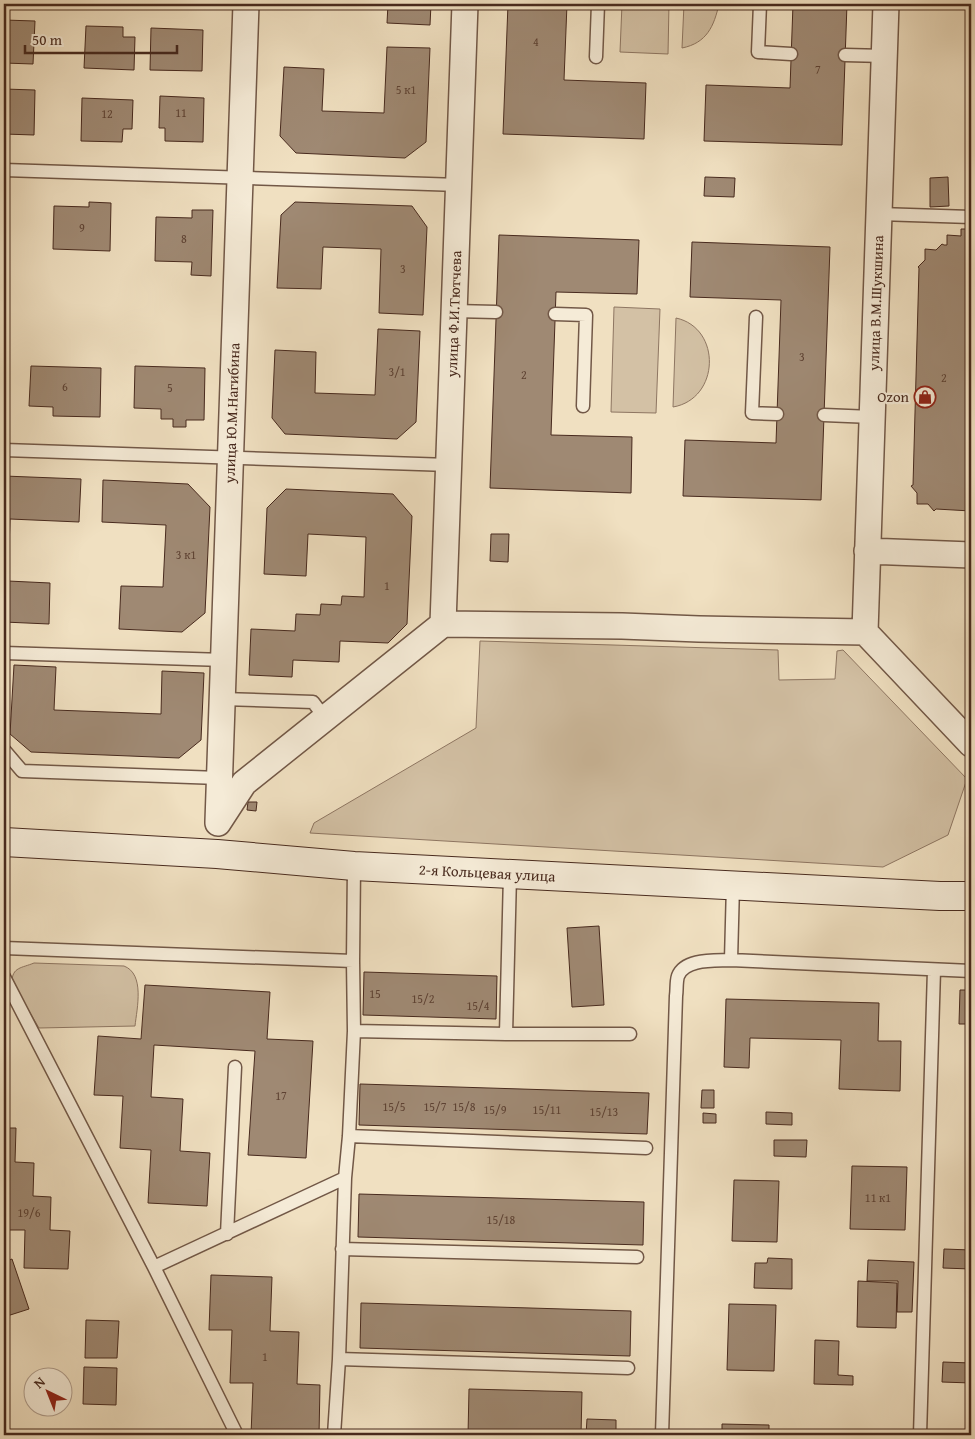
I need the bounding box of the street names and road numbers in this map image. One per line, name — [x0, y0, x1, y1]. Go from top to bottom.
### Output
street label: улица В.М.Шукшина — [863, 234, 888, 372]
street label: улица Ф.И.Тютчева — [441, 249, 466, 379]
street label: улица Ю.М.Нагибина — [219, 342, 244, 485]
street label: 2-я Кольцевая улица — [418, 858, 557, 887]

